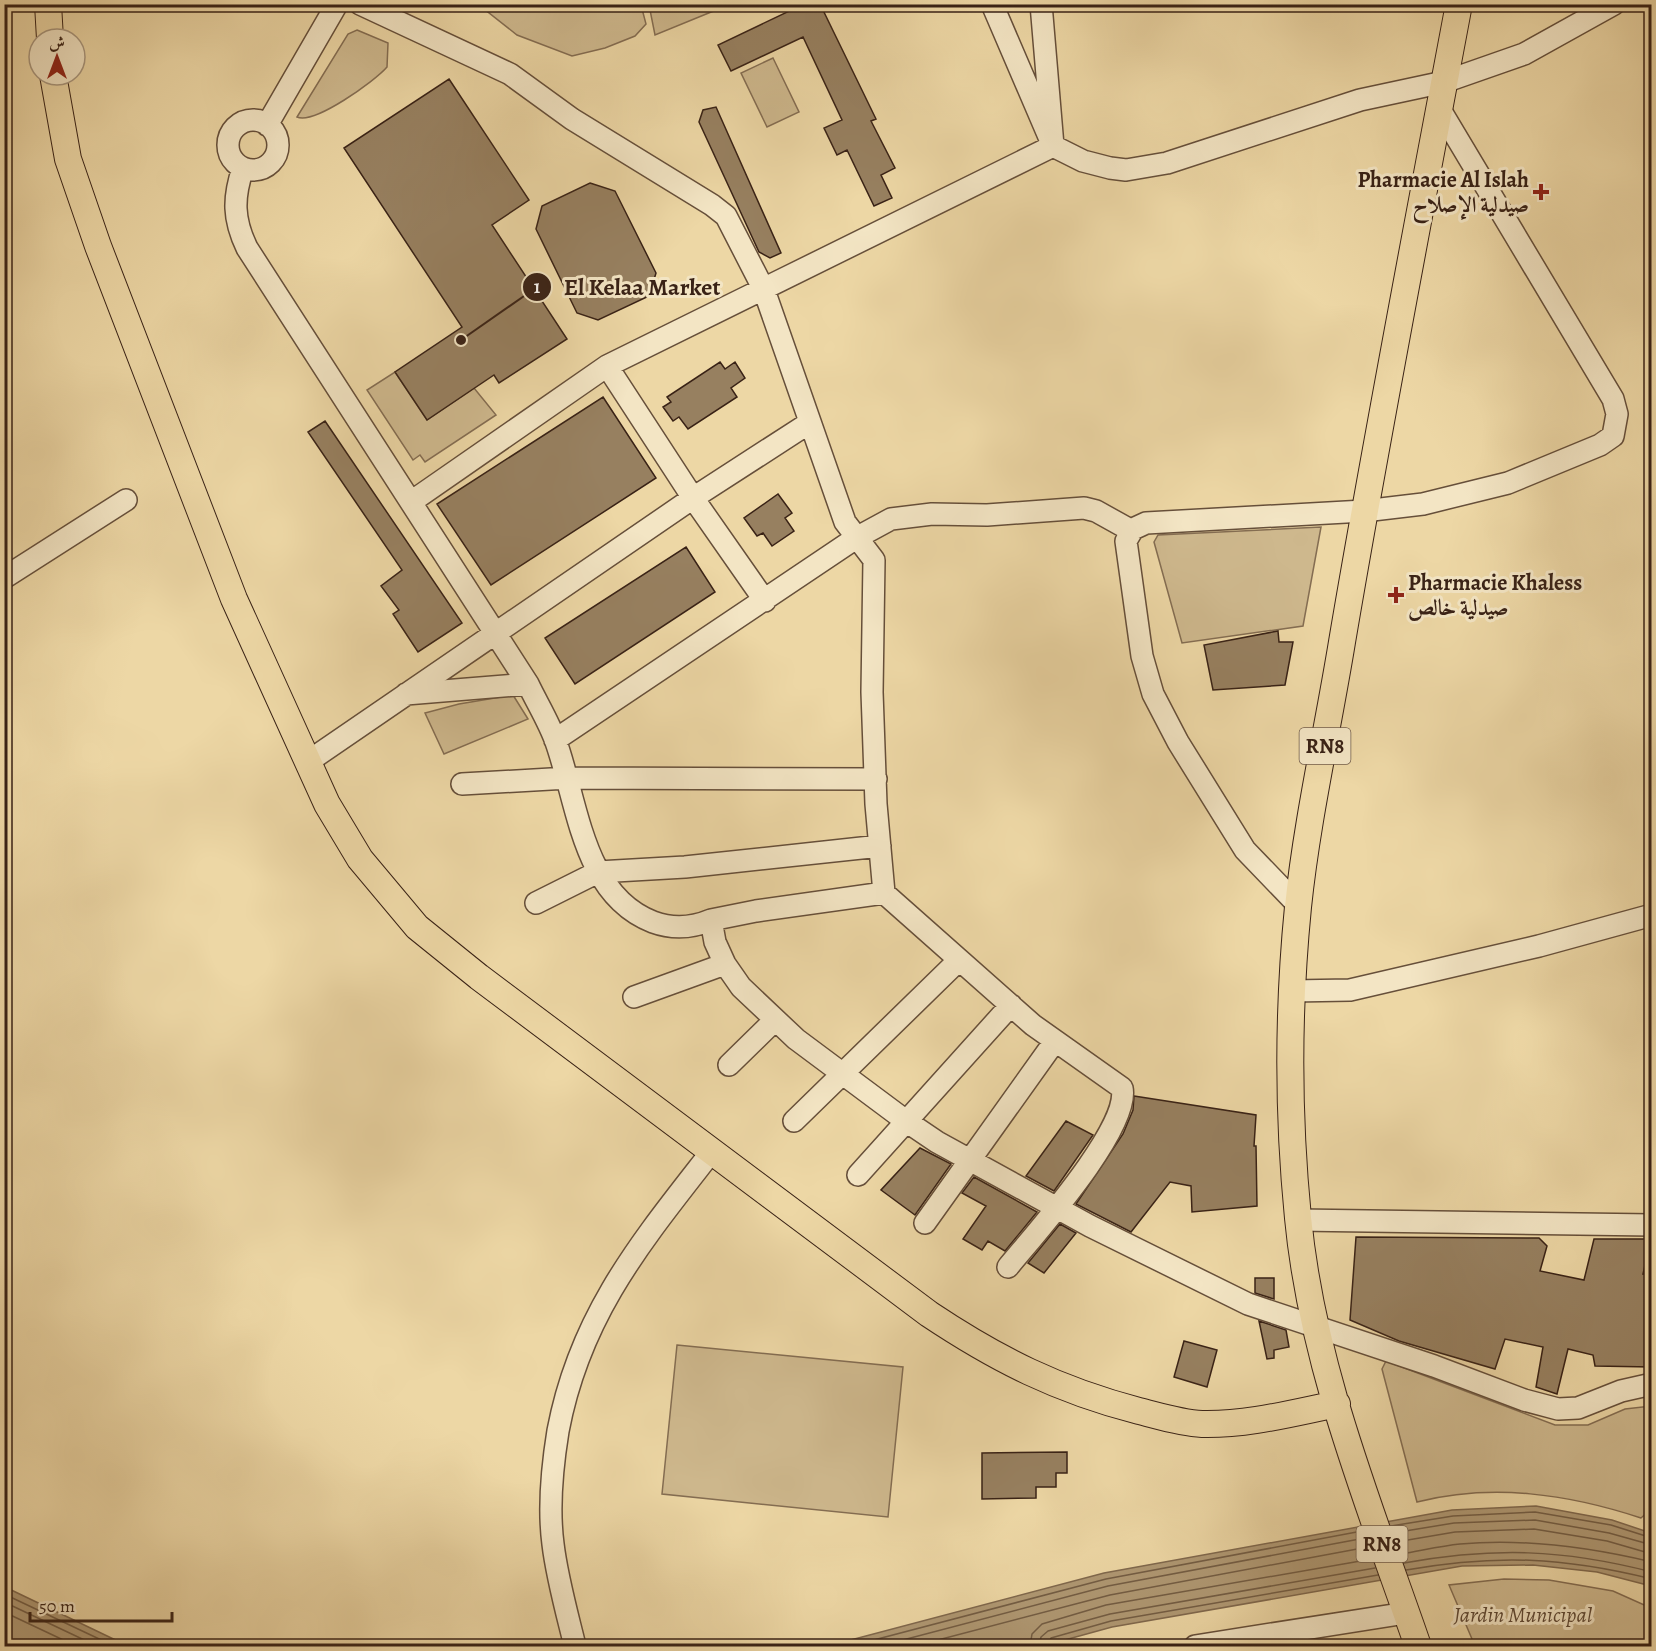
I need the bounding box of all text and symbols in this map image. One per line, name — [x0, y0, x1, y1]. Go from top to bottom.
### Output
north arrow — [27, 27, 87, 87]
text: ش — [49, 32, 65, 54]
place label: Pharmacie Al Islah صيدلية الإصلاح — [1357, 165, 1529, 224]
marker: Pharmacie Al Islah صيدلية الإصلاح — [1534, 185, 1548, 199]
callout: El Kelaa Market — [522, 266, 733, 308]
text: El Kelaa Market — [564, 271, 720, 303]
text: 1 — [534, 275, 541, 299]
place label: Pharmacie Khaless صيدلية خالص — [1408, 568, 1582, 623]
marker: Pharmacie Khaless صيدلية خالص — [1389, 588, 1403, 602]
road number: RN8 — [1300, 728, 1350, 764]
road number: RN8 — [1356, 1526, 1408, 1562]
scale bar — [30, 1585, 172, 1623]
text: 50 m — [39, 1594, 75, 1618]
park label: Jardin Municipal — [1453, 1600, 1593, 1630]

